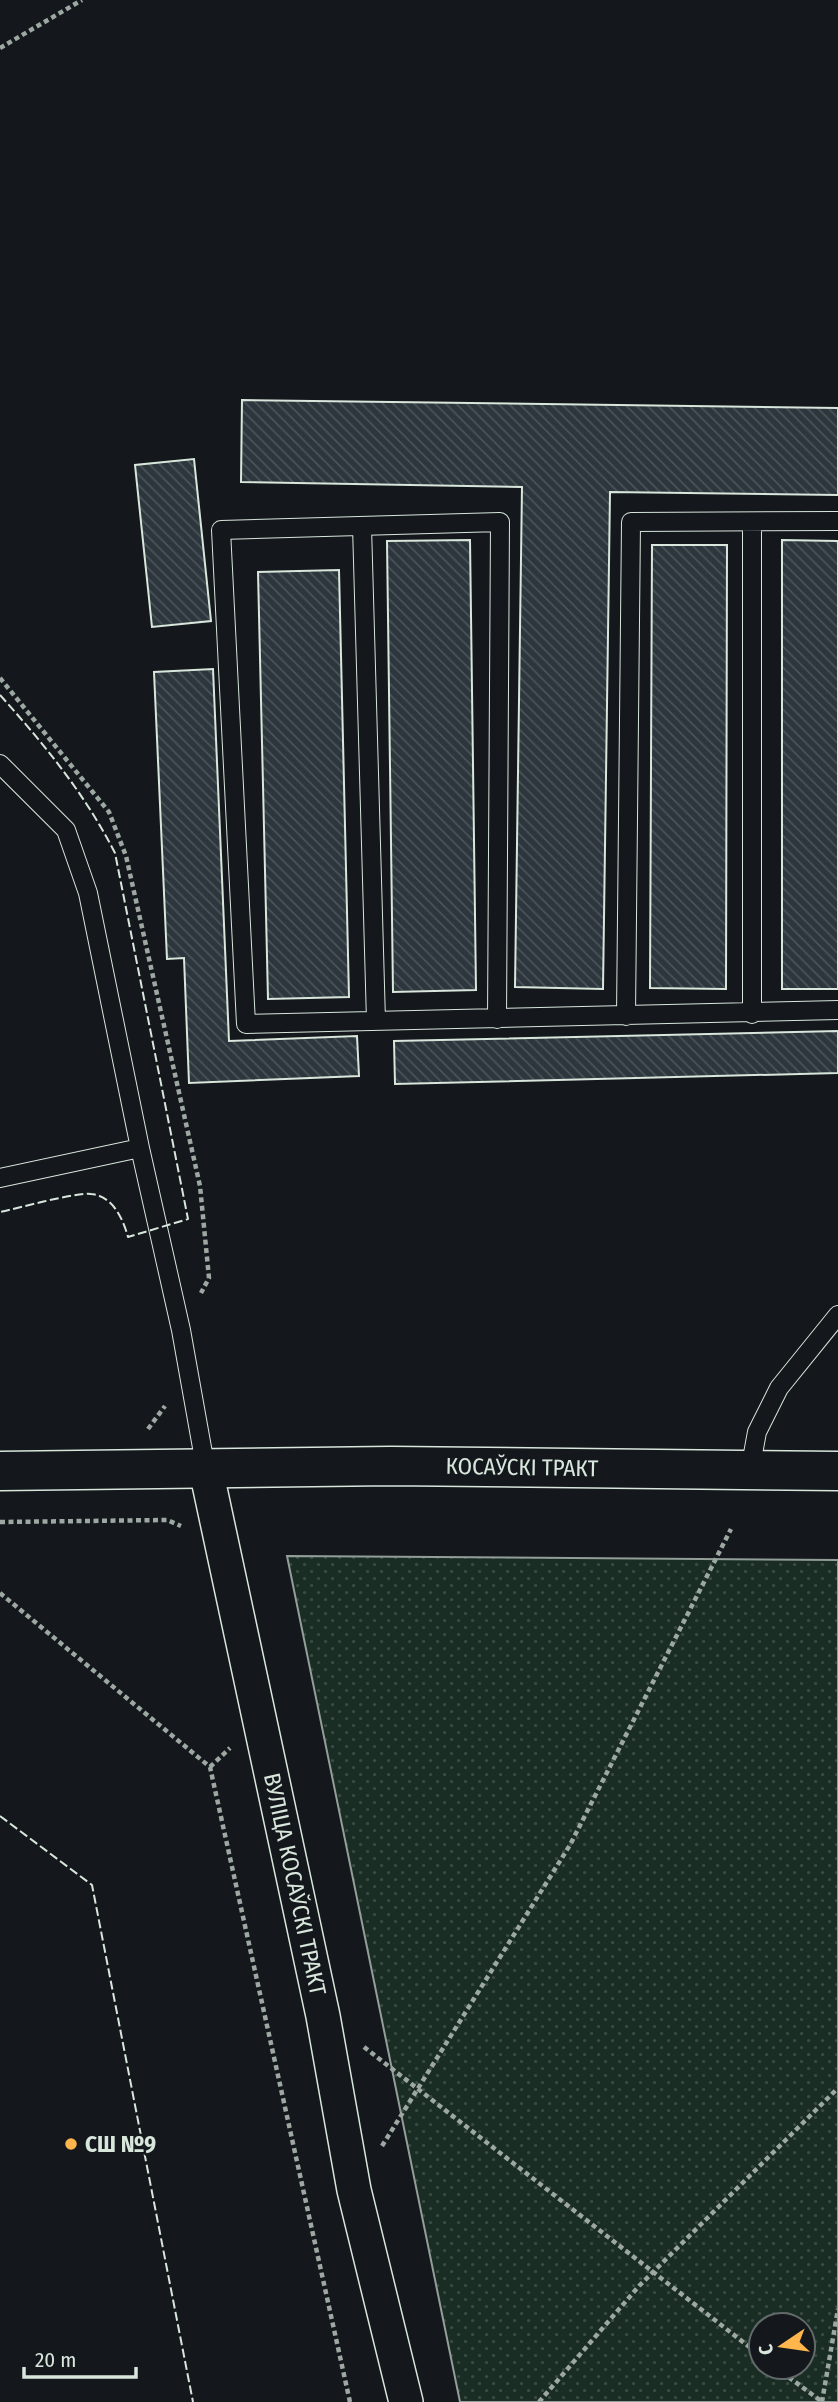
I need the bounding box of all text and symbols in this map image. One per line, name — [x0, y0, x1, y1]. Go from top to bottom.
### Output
street label: КОСАЎСКІ ТРАКТ — [445, 1451, 599, 1482]
street label: ВУЛІЦА КОСАЎСКІ ТРАКТ — [258, 1770, 333, 1998]
place label: СШ №9 — [85, 2130, 156, 2158]
marker: СШ №9 — [63, 2136, 79, 2152]
north arrow — [747, 2311, 817, 2381]
scale bar — [24, 2336, 136, 2380]
text: С — [754, 2342, 778, 2357]
text: 20 m — [35, 2347, 76, 2373]

